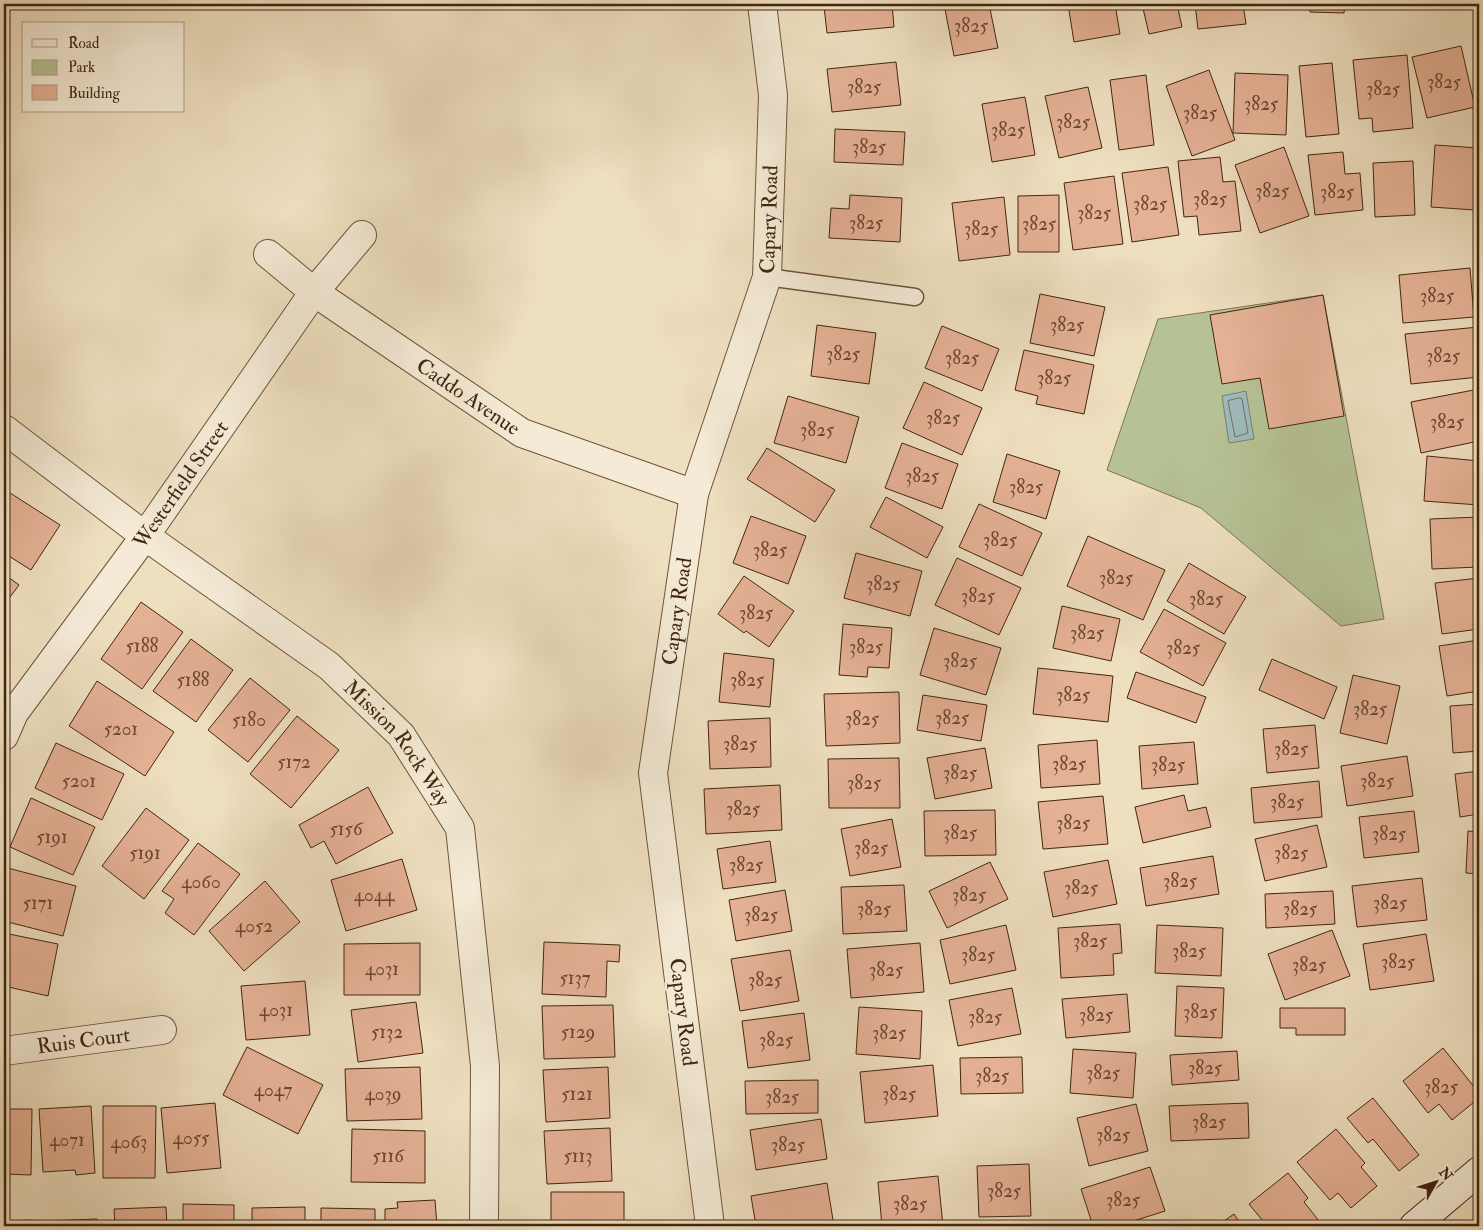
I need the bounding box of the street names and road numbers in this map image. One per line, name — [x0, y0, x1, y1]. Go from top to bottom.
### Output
street label: Capary Road — [754, 164, 784, 274]
street label: Caddo Avenue — [411, 352, 526, 442]
street label: Westerfield Street — [126, 415, 235, 555]
street label: Capary Road — [656, 555, 698, 667]
street label: Mission Rock Way — [338, 674, 457, 812]
street label: Capary Road — [663, 956, 703, 1068]
street label: Ruis Court — [35, 1021, 132, 1060]

